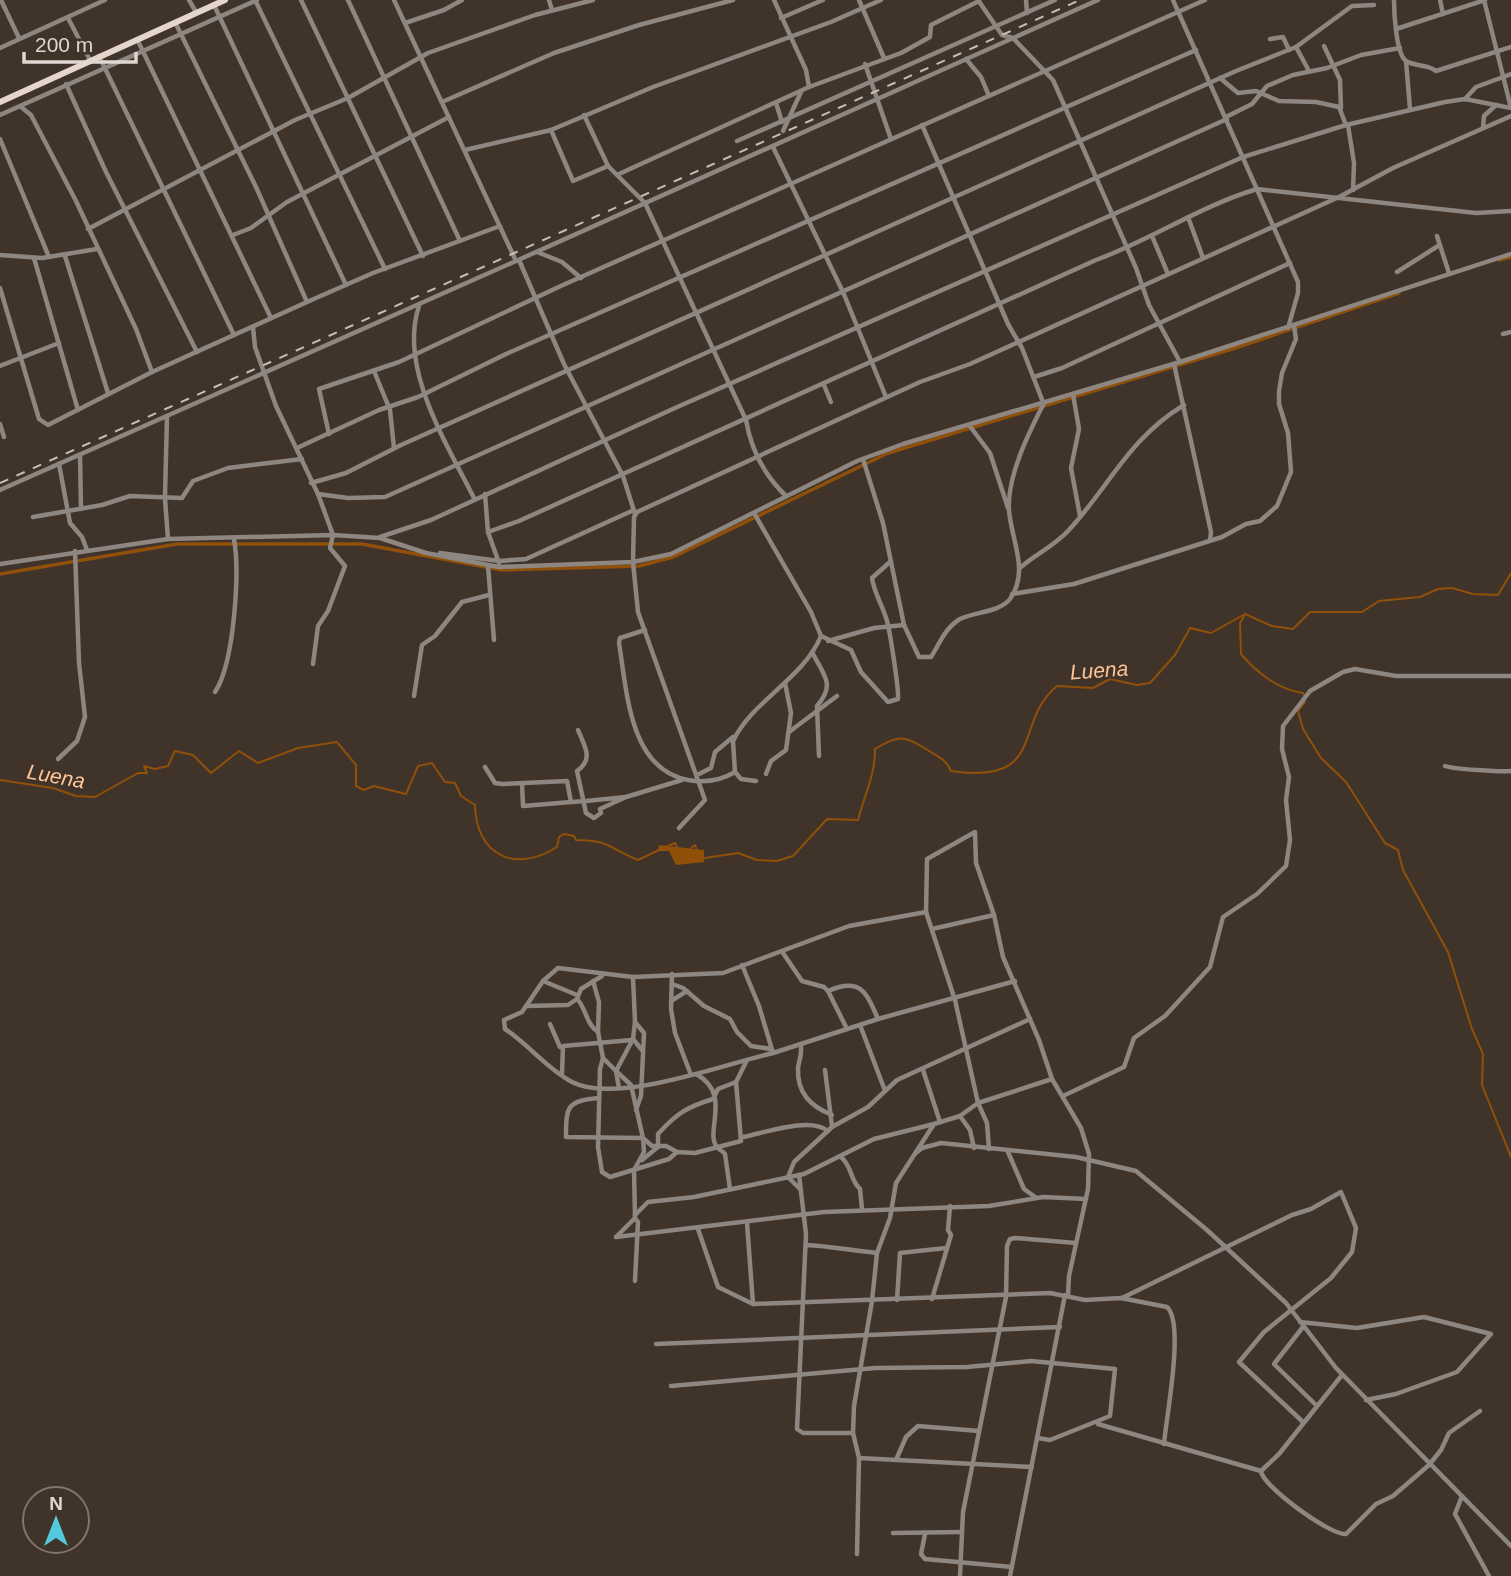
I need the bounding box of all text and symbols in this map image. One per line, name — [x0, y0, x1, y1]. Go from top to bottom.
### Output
scale bar — [24, 21, 136, 65]
text: 200 m — [35, 33, 93, 56]
water label: Luena — [1069, 656, 1129, 684]
water label: Luena — [25, 760, 87, 792]
north arrow — [21, 1485, 91, 1555]
text: N — [49, 1493, 63, 1514]

